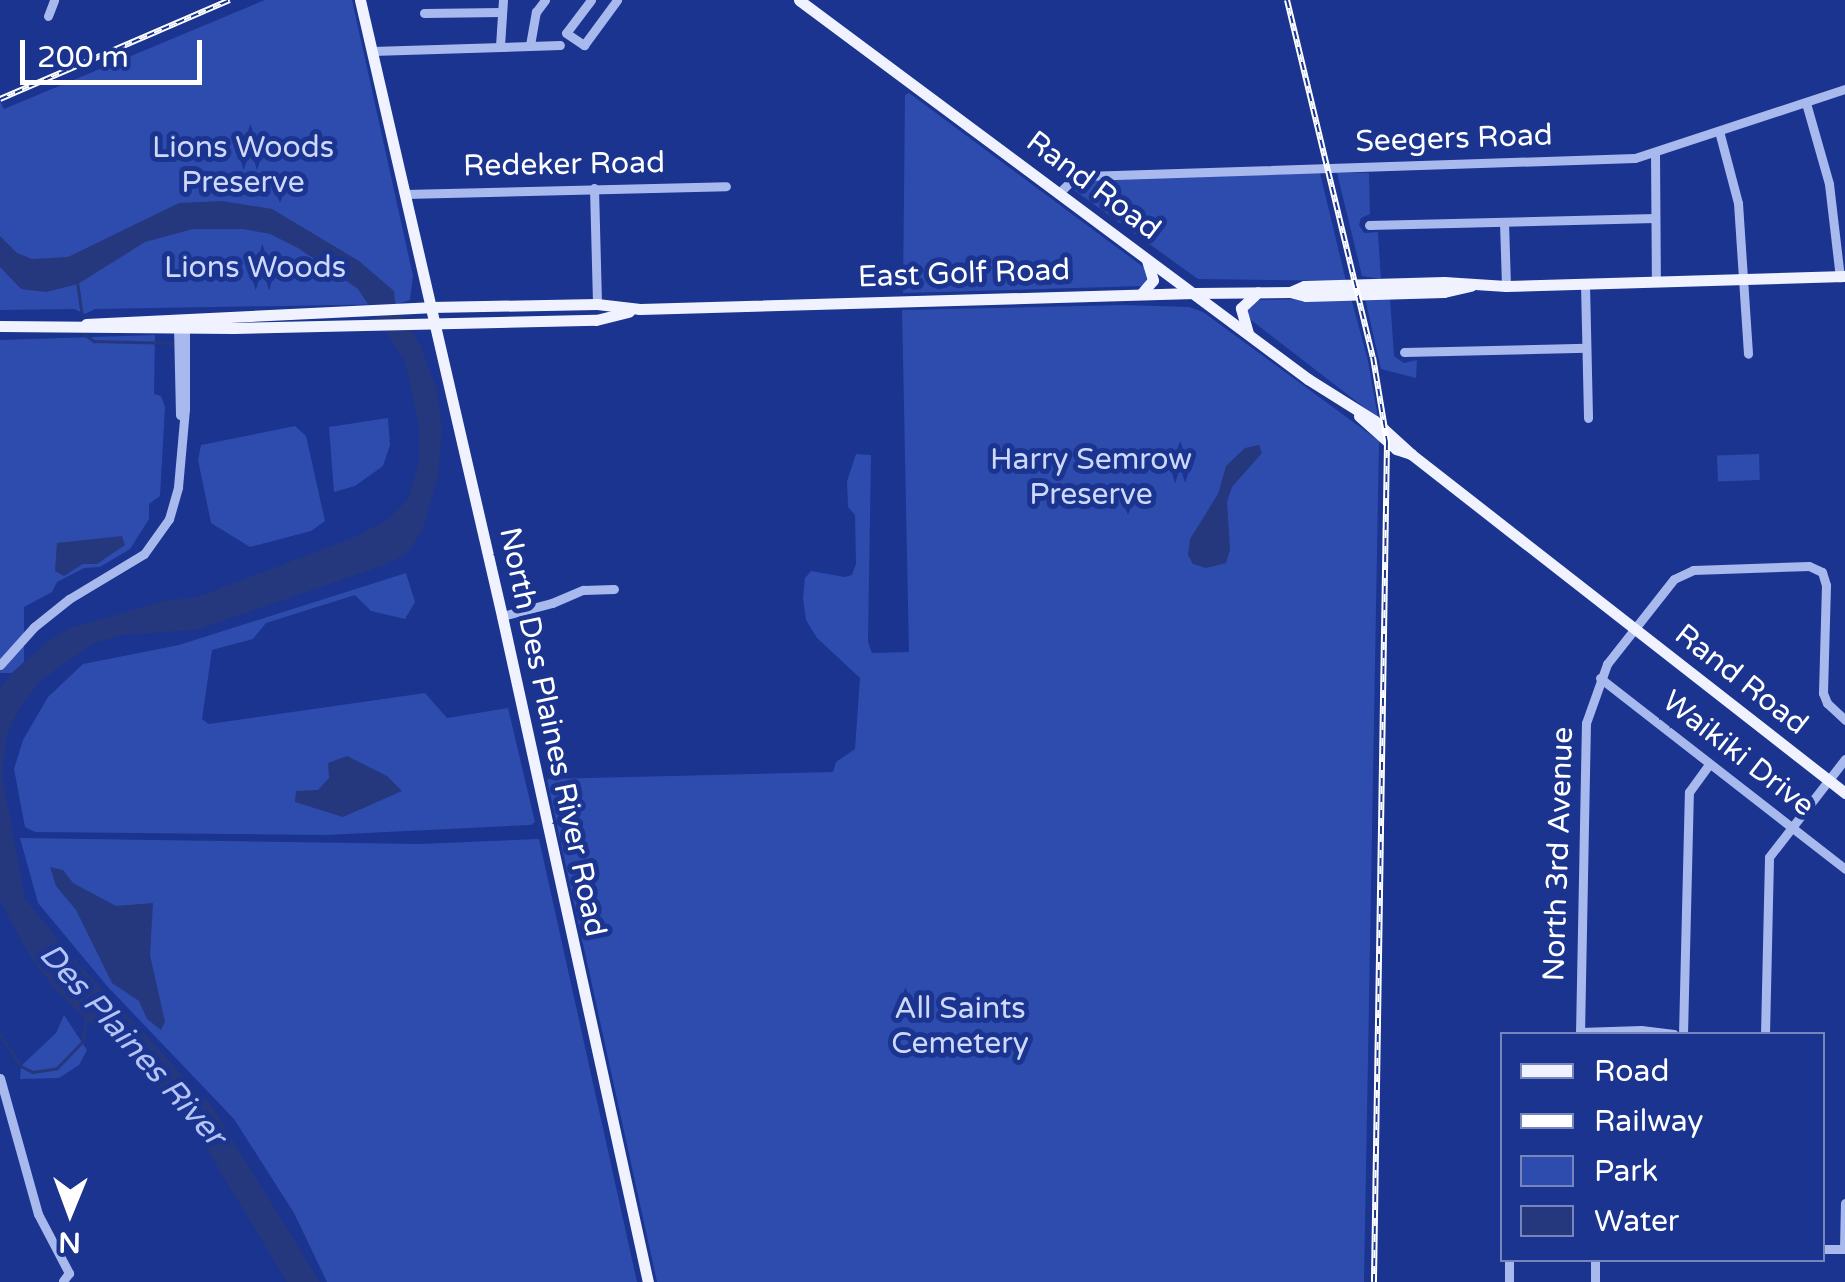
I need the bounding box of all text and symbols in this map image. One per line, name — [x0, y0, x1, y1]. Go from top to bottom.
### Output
scale bar — [25, 20, 208, 82]
text: 200 m — [37, 39, 129, 76]
street label: Seegers Road — [1355, 118, 1553, 160]
street label: Rand Road — [1019, 124, 1167, 248]
park label: Lions Woods Preserve — [152, 130, 334, 200]
street label: Redeker Road — [463, 145, 665, 185]
park label: Lions Woods — [164, 250, 346, 286]
street label: East Golf Road — [857, 252, 1071, 296]
park label: Harry Semrow Preserve — [990, 442, 1192, 512]
street label: North Des Plaines River Road — [491, 524, 613, 940]
street label: Rand Road — [1667, 617, 1815, 743]
street label: Waikiki Drive — [1655, 684, 1821, 824]
street label: North 3rd Avenue — [1537, 726, 1581, 982]
water label: Des Plaines River — [31, 936, 233, 1154]
park label: All Saints Cemetery — [891, 991, 1029, 1062]
legend — [1500, 1032, 1825, 1262]
text: Road — [1594, 1053, 1669, 1090]
text: Railway — [1594, 1103, 1703, 1140]
text: Park — [1594, 1153, 1658, 1190]
north arrow — [20, 1162, 120, 1262]
text: Water — [1594, 1203, 1679, 1240]
text: N — [58, 1225, 81, 1259]

